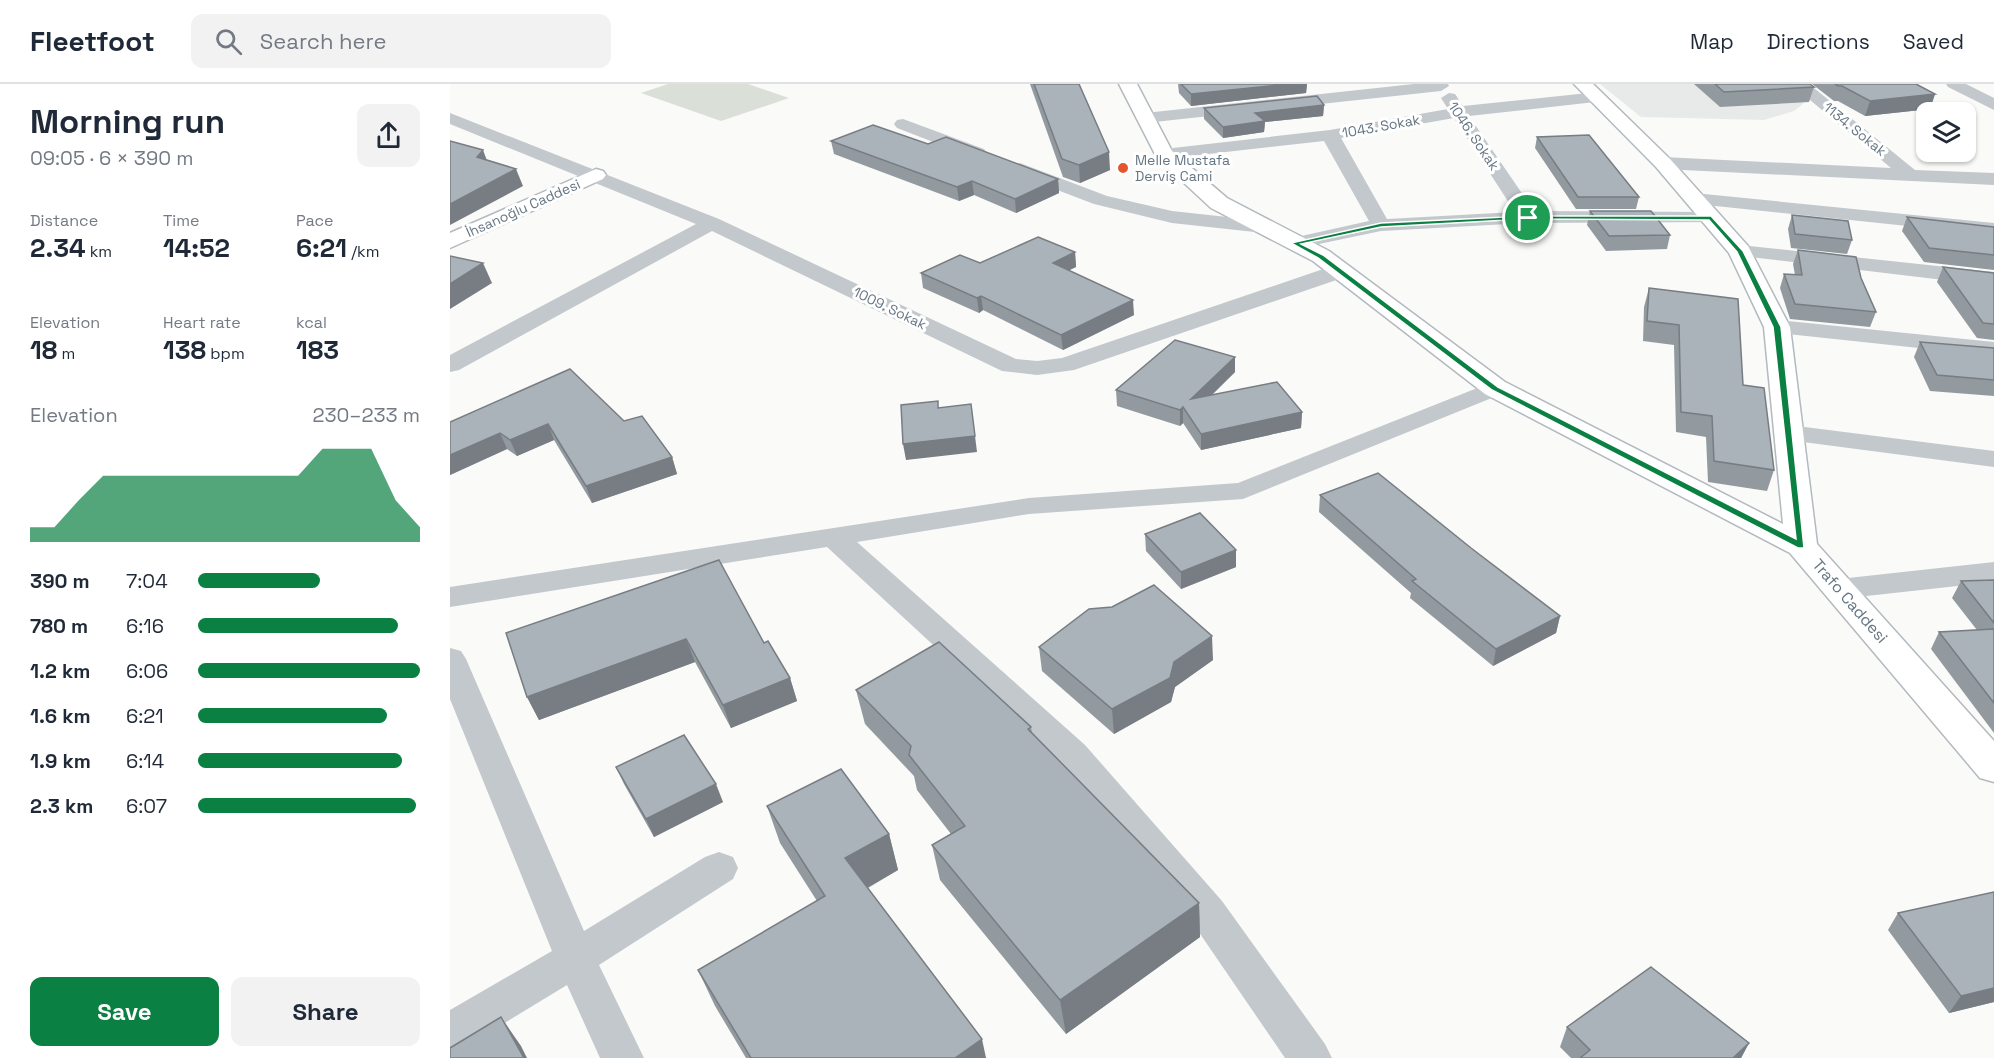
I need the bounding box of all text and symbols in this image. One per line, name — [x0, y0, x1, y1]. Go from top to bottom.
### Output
search box — [191, 14, 611, 68]
text: Fleetfoot — [30, 23, 155, 59]
icon: search — [212, 25, 245, 58]
text: Search here — [260, 27, 387, 55]
text: Map — [1690, 28, 1734, 55]
text: Directions — [1767, 28, 1870, 55]
text: Saved — [1903, 28, 1964, 55]
street label: 1046. Sokak — [1444, 98, 1504, 174]
street label: 1134. Sokak — [1820, 98, 1890, 160]
text: Morning run — [30, 101, 225, 143]
map controls — [1916, 102, 1976, 162]
button: layers — [1916, 102, 1976, 162]
button: share — [357, 104, 420, 167]
street label: 1043. Sokak — [1341, 110, 1422, 142]
text: 09:05 · 6 × 390 m — [30, 145, 193, 171]
place label: Melle Mustafa Derviş Cami — [1135, 151, 1230, 185]
marker: Melle Mustafa Derviş Cami — [1116, 161, 1130, 175]
street label: İhsanoğlu Caddesi — [463, 175, 583, 241]
pin — [1502, 192, 1553, 243]
icon: arrive — [1511, 201, 1544, 234]
text: Distance — [30, 210, 98, 231]
text: Time — [163, 210, 199, 231]
text: Pace — [296, 210, 333, 231]
text: 2.34 — [30, 231, 86, 265]
text: 14:52 — [163, 231, 230, 265]
text: 6:21 — [296, 231, 347, 265]
text: km — [86, 241, 112, 262]
text: /km — [347, 241, 379, 262]
street label: 1009. Sokak — [851, 283, 930, 334]
text: Elevation — [30, 312, 100, 333]
text: Heart rate — [163, 312, 241, 333]
text: kcal — [296, 312, 327, 333]
text: 18 — [30, 333, 57, 367]
text: 138 — [163, 333, 206, 367]
text: 183 — [296, 333, 339, 367]
text: m — [57, 343, 75, 364]
text: bpm — [206, 343, 245, 364]
text: Elevation — [30, 402, 118, 428]
text: 230–233 m — [312, 402, 420, 428]
street label: Trafo Caddesi — [1808, 554, 1892, 648]
text: 390 m — [30, 568, 90, 594]
text: 7:04 — [126, 568, 168, 594]
text: 780 m — [30, 613, 88, 639]
text: 6:16 — [126, 613, 164, 639]
text: 1.2 km — [30, 658, 90, 684]
text: 6:06 — [126, 658, 168, 684]
text: 1.6 km — [30, 703, 91, 729]
text: 6:21 — [126, 703, 164, 729]
text: 1.9 km — [30, 748, 91, 774]
text: 6:14 — [126, 748, 164, 774]
text: 2.3 km — [30, 793, 93, 819]
text: 6:07 — [126, 793, 167, 819]
button: Save — [30, 977, 219, 1046]
button: Share — [231, 977, 420, 1046]

